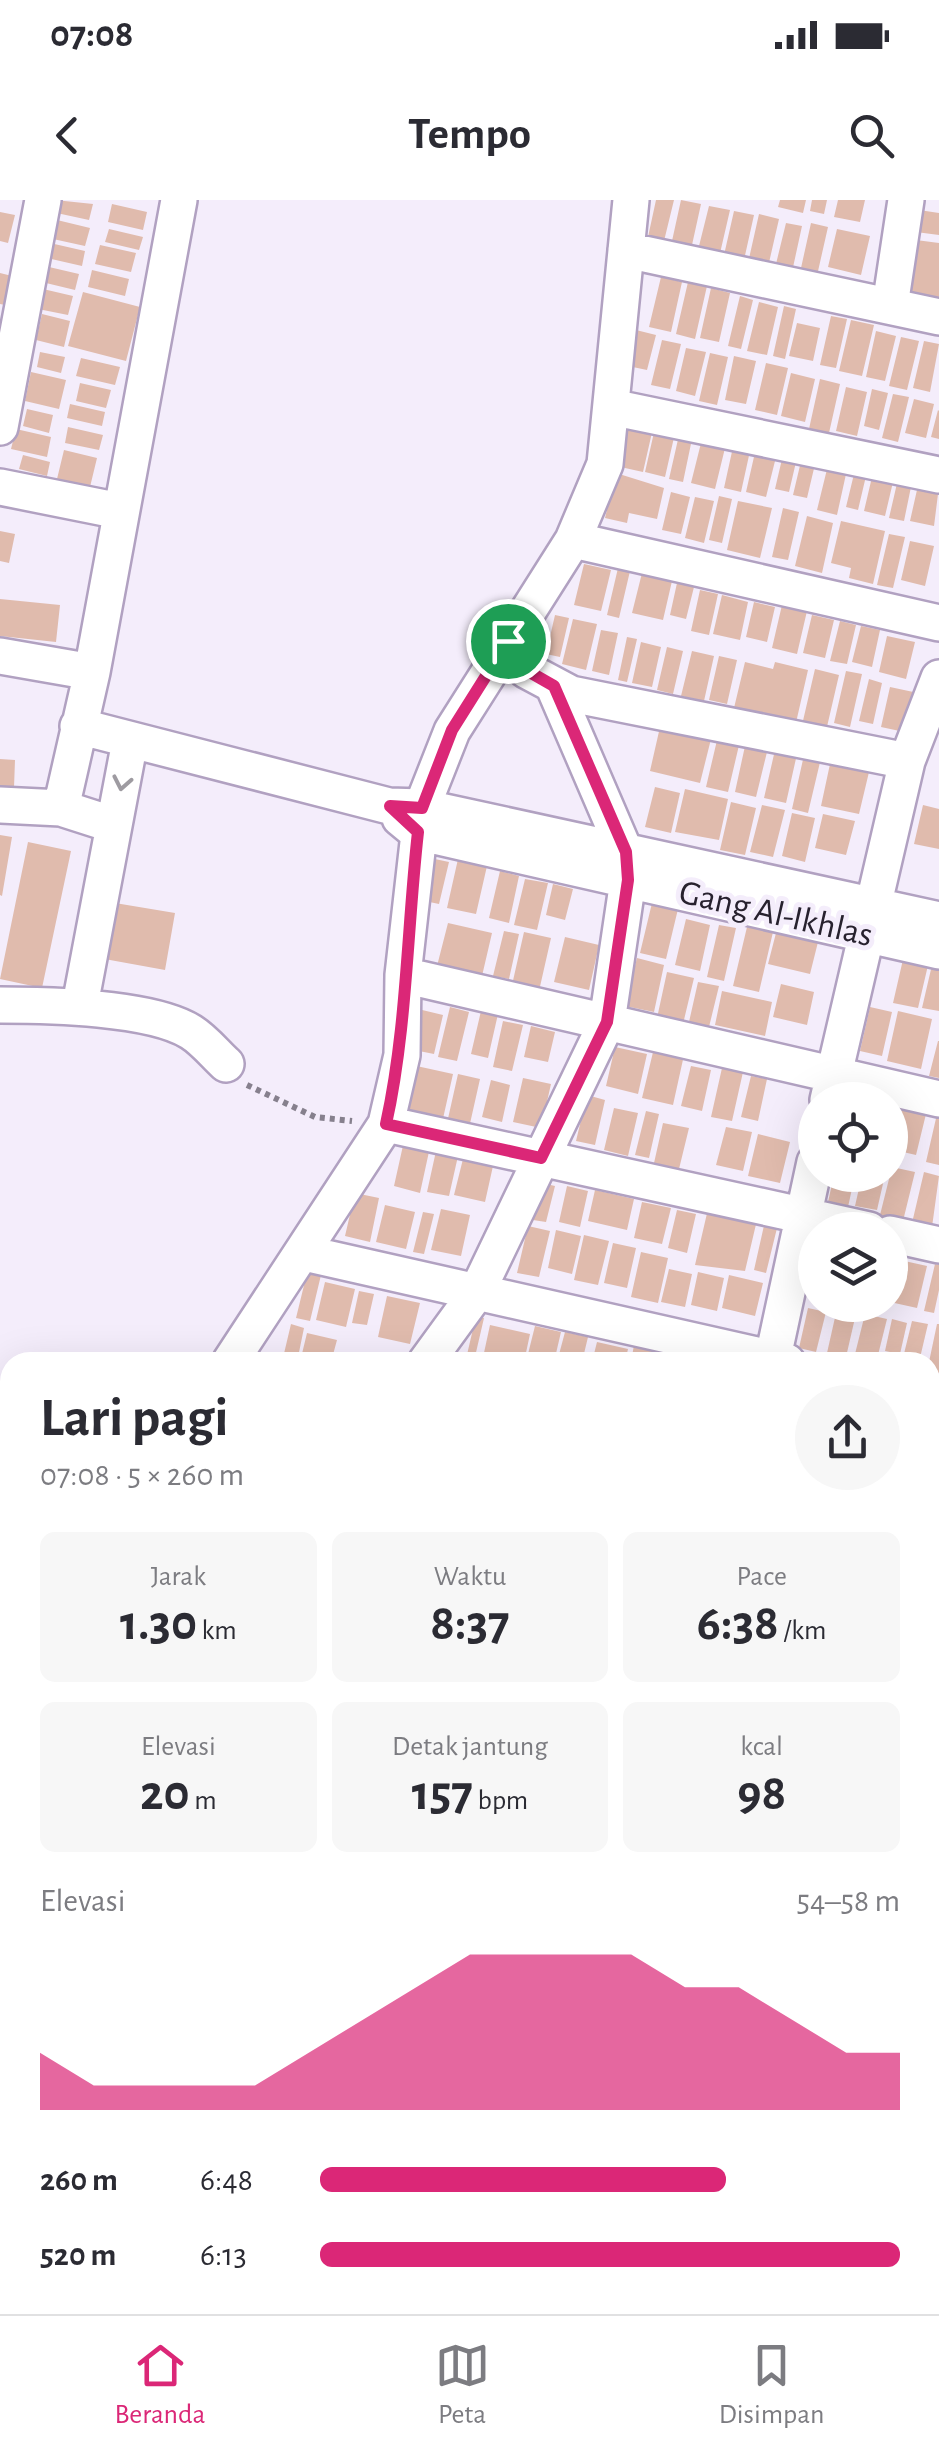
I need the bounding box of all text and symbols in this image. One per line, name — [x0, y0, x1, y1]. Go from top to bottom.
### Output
text: 07:08 — [50, 16, 133, 54]
icon: back — [40, 108, 95, 163]
icon: search — [844, 108, 899, 163]
text: Tempo — [408, 112, 531, 157]
pin — [466, 599, 551, 684]
icon: arrive — [481, 614, 536, 669]
one-way arrow — [112, 774, 133, 791]
street label: Gang Al-Ikhlas — [676, 875, 876, 953]
map controls — [798, 1082, 908, 1322]
button: locate — [798, 1082, 908, 1192]
button: layers — [798, 1212, 908, 1322]
button: share — [795, 1385, 900, 1490]
text: Lari pagi — [40, 1391, 229, 1446]
text: 07:08 · 5 × 260 m — [40, 1459, 244, 1491]
text: Jarak — [151, 1563, 206, 1591]
text: Waktu — [434, 1563, 506, 1591]
text: Pace — [736, 1563, 787, 1591]
text: 1.30 — [120, 1599, 197, 1649]
text: 8:37 — [430, 1599, 510, 1649]
text: 6:38 — [697, 1599, 779, 1649]
text: km — [197, 1617, 237, 1645]
text: /km — [779, 1617, 826, 1645]
text: Elevasi — [141, 1733, 216, 1761]
text: Detak jantung — [392, 1733, 548, 1761]
text: kcal — [740, 1733, 783, 1761]
text: 20 — [140, 1769, 190, 1819]
text: 157 — [412, 1769, 473, 1819]
text: 98 — [737, 1769, 786, 1819]
text: m — [190, 1787, 217, 1815]
text: bpm — [473, 1787, 528, 1815]
text: Elevasi — [40, 1885, 125, 1917]
text: 54–58 m — [797, 1885, 900, 1917]
text: 260 m — [40, 2164, 118, 2196]
text: 6:48 — [200, 2164, 253, 2196]
text: 520 m — [40, 2239, 116, 2271]
text: 6:13 — [200, 2239, 247, 2271]
tab: Beranda — [115, 2338, 206, 2432]
tab: Peta — [435, 2338, 490, 2432]
tab: Disimpan — [719, 2338, 824, 2432]

